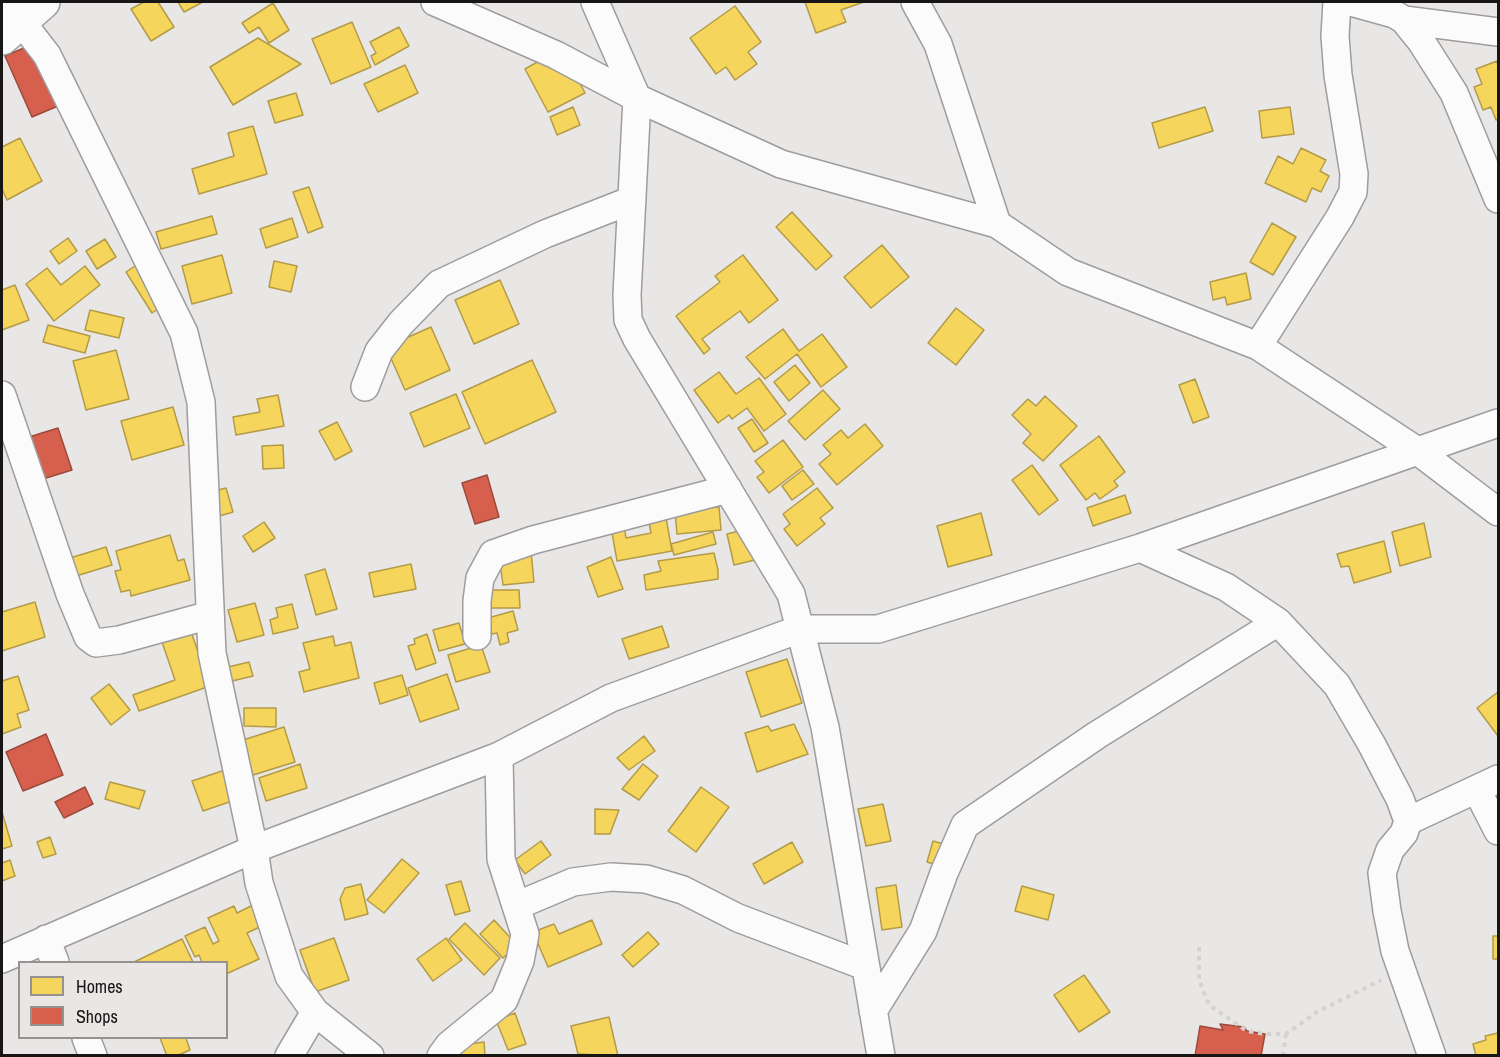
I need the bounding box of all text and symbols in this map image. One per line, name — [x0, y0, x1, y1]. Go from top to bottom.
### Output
legend — [18, 961, 228, 1039]
text: Homes — [76, 974, 123, 999]
text: Shops — [76, 1004, 118, 1029]

